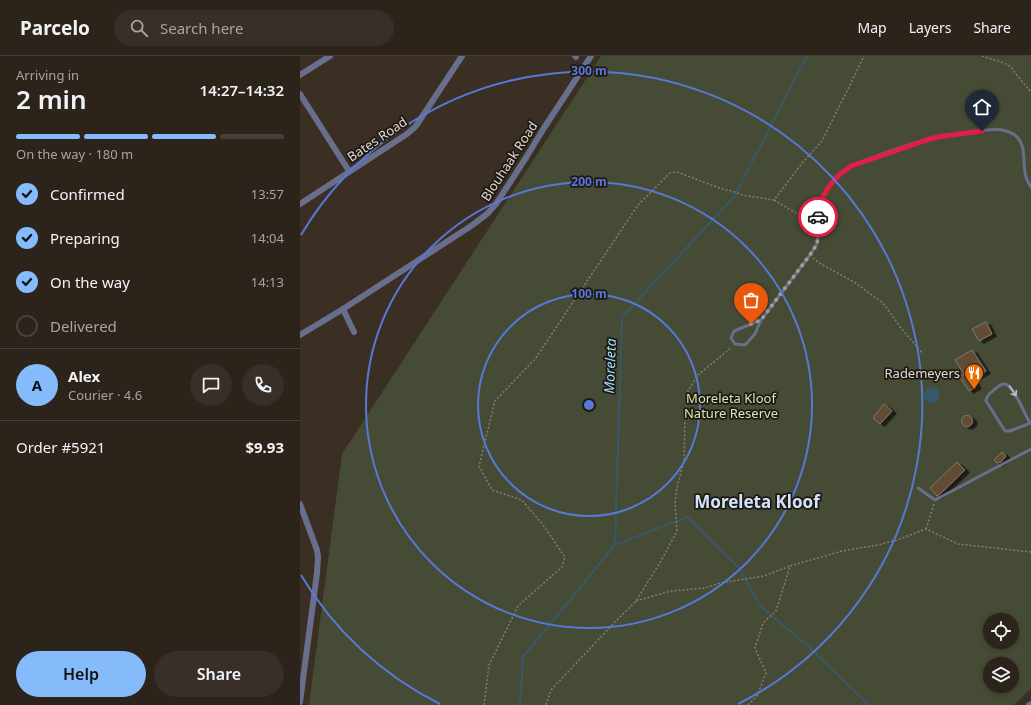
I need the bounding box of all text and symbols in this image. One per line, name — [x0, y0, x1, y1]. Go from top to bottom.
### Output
search box — [114, 10, 394, 46]
text: Parcelo — [20, 15, 90, 41]
icon: search — [128, 17, 150, 39]
text: Search here — [160, 18, 243, 38]
text: Map — [858, 18, 887, 37]
text: Layers — [909, 18, 951, 37]
text: Share — [973, 18, 1011, 37]
text: 300 m — [571, 62, 607, 79]
text: Arriving in — [16, 66, 79, 84]
text: 14:27–14:32 — [200, 80, 284, 100]
text: 2 min — [16, 81, 87, 117]
pin — [965, 90, 999, 131]
icon: home — [971, 96, 993, 118]
street label: Bates Road — [344, 112, 410, 166]
street label: Blouhaak Road — [476, 118, 542, 204]
text: On the way · 180 m — [16, 145, 133, 163]
text: 200 m — [571, 173, 607, 190]
icon: check — [16, 183, 38, 205]
text: Confirmed — [50, 184, 125, 204]
text: 13:57 — [251, 185, 284, 203]
courier — [798, 197, 838, 237]
icon: car — [807, 206, 829, 228]
icon: check — [16, 227, 38, 249]
text: Preparing — [50, 228, 120, 248]
text: 14:04 — [251, 229, 284, 247]
icon: check — [16, 271, 38, 293]
text: On the way — [50, 272, 130, 292]
text: 14:13 — [251, 273, 284, 291]
pin — [734, 283, 768, 324]
text: 100 m — [571, 285, 607, 302]
icon: bag — [740, 289, 762, 311]
text: Delivered — [50, 316, 117, 336]
water label: Moreleta — [599, 338, 620, 394]
restaurant icon: Rademeyers — [963, 362, 985, 390]
button: chat — [190, 364, 232, 406]
button: phone — [242, 364, 284, 406]
place label: Rademeyers — [885, 364, 960, 382]
text: Alex — [68, 366, 100, 386]
text: A — [32, 375, 42, 395]
text: Courier · 4.6 — [68, 386, 142, 404]
one-way arrow — [1009, 386, 1017, 397]
park label: Moreleta Kloof Nature Reserve — [684, 389, 778, 422]
centre of rings — [582, 398, 596, 412]
text: Order #5921 — [16, 437, 105, 457]
text: $9.93 — [245, 437, 284, 457]
district label: Moreleta Kloof — [694, 490, 821, 513]
map controls — [983, 613, 1019, 693]
button: locate — [983, 613, 1019, 649]
button: Help — [16, 651, 146, 697]
button: Share — [154, 651, 284, 697]
button: layers — [983, 657, 1019, 693]

